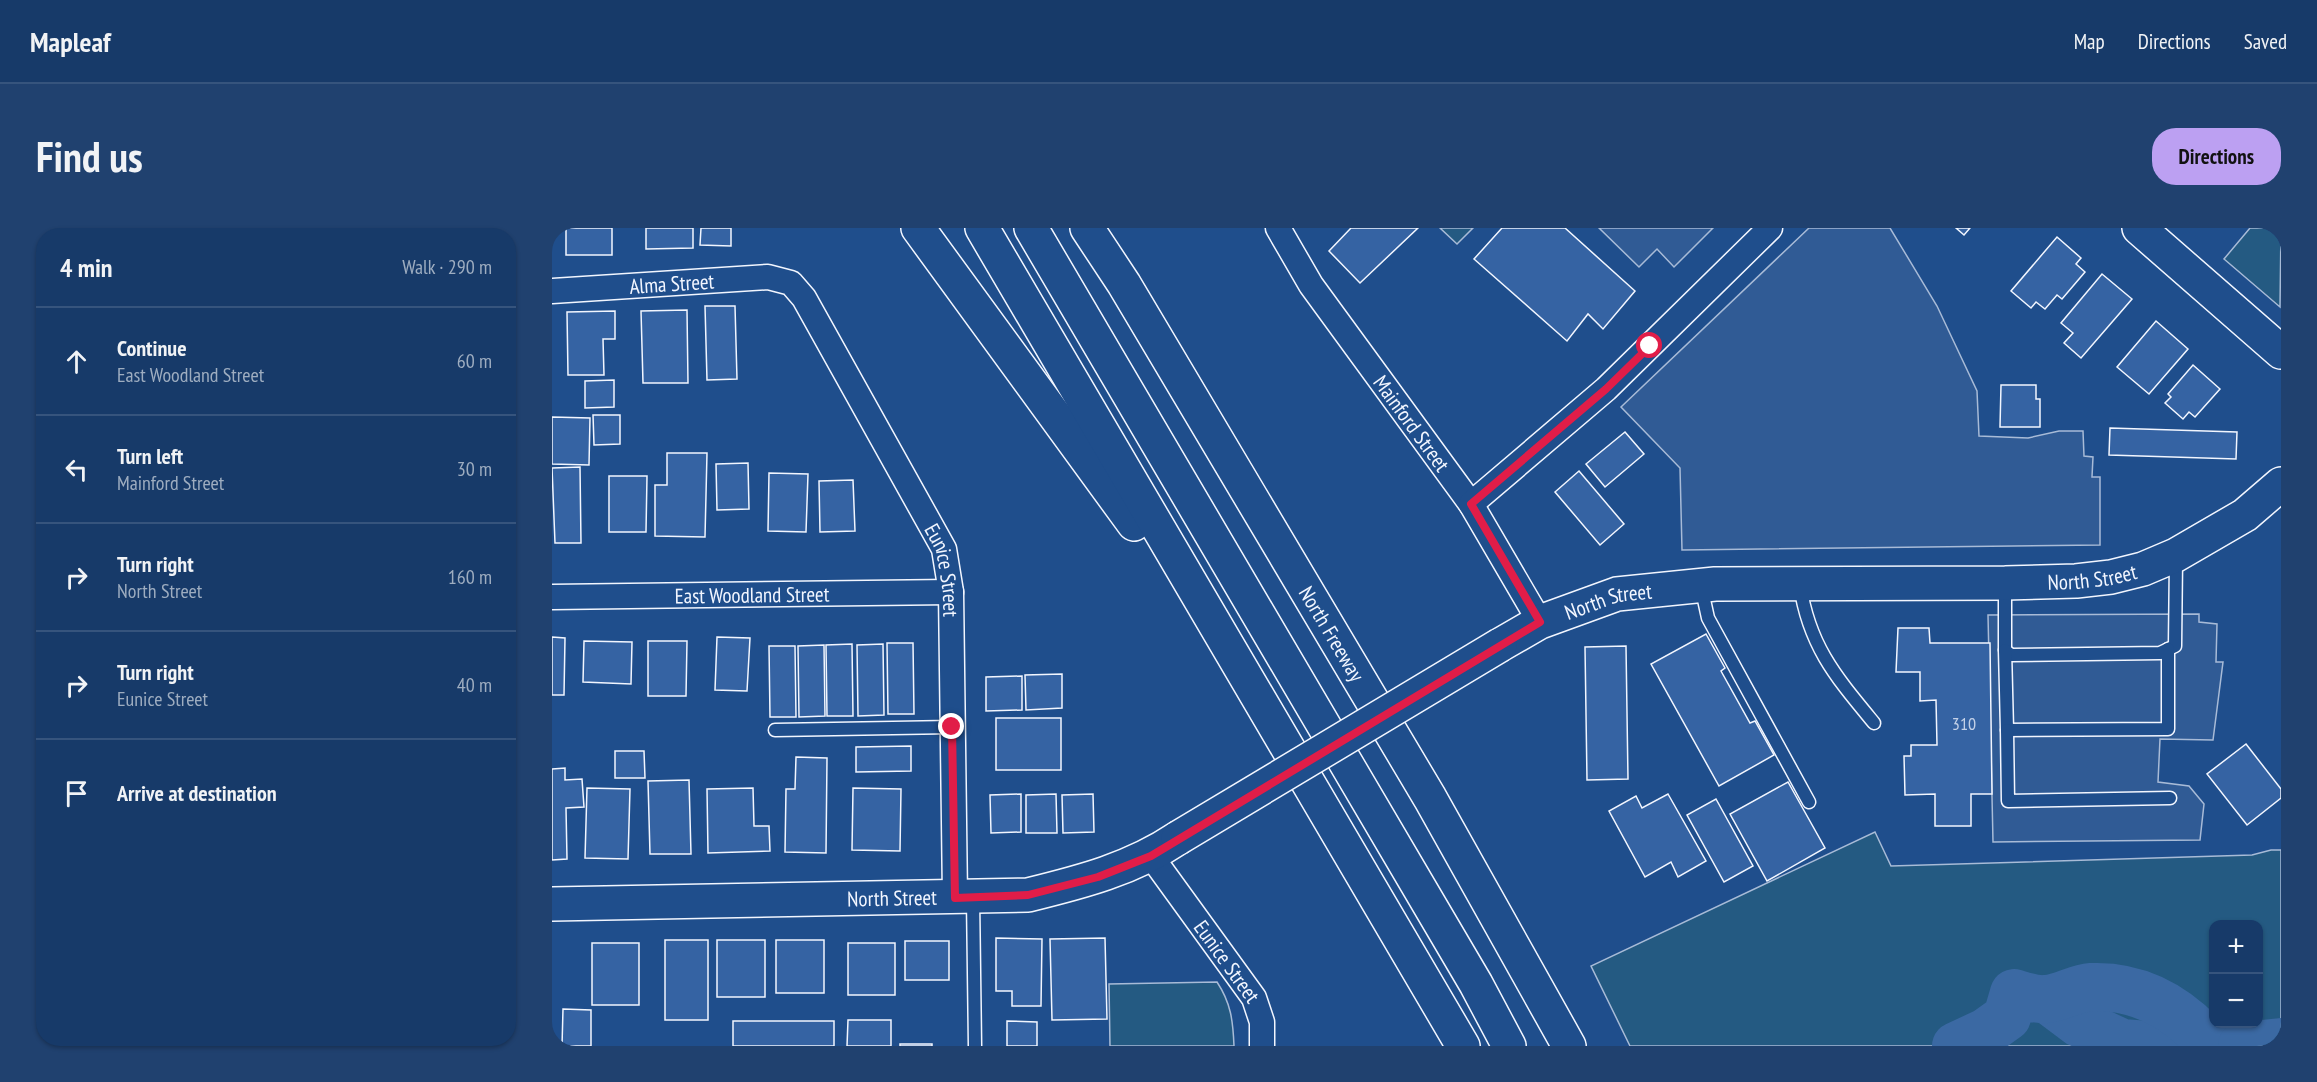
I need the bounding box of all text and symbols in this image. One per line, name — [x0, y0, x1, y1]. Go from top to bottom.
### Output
text: Mapleaf — [30, 23, 111, 60]
text: Map — [2074, 28, 2105, 55]
text: Directions — [2138, 28, 2211, 55]
text: Saved — [2244, 28, 2287, 55]
button: Directions — [2152, 128, 2281, 185]
text: Find us — [36, 129, 143, 184]
text: 4 min — [60, 251, 113, 284]
text: Walk · 290 m — [402, 254, 492, 280]
street label: Alma Street — [629, 267, 715, 299]
route start — [1636, 332, 1662, 358]
text: Continue — [117, 334, 187, 362]
icon: ahead — [60, 345, 93, 378]
text: 60 m — [457, 348, 492, 374]
text: East Woodland Street — [117, 362, 264, 388]
street label: Mainford Street — [1368, 370, 1456, 477]
text: Turn left — [117, 442, 183, 470]
icon: left — [60, 453, 93, 486]
text: 30 m — [457, 456, 492, 482]
text: Mainford Street — [117, 470, 224, 496]
street label: Eunice Street — [919, 519, 965, 617]
text: Turn right — [117, 550, 194, 578]
street label: North Street — [2047, 558, 2140, 595]
icon: right — [60, 561, 93, 594]
text: 160 m — [448, 564, 492, 590]
street label: North Street — [1561, 577, 1653, 625]
text: North Street — [117, 578, 202, 604]
street label: East Woodland Street — [674, 580, 830, 609]
street label: North Freeway — [1293, 581, 1371, 686]
text: Turn right — [117, 658, 194, 686]
icon: right — [60, 669, 93, 702]
text: 40 m — [457, 672, 492, 698]
text: Eunice Street — [117, 686, 208, 712]
house number: 310 — [1952, 712, 1976, 735]
route end — [938, 713, 964, 739]
icon: arrive — [60, 777, 93, 810]
text: Arrive at destination — [117, 779, 277, 807]
street label: North Street — [847, 883, 937, 912]
street label: Eunice Street — [1188, 915, 1266, 1008]
map controls — [2209, 920, 2263, 1028]
button: + — [2209, 920, 2263, 974]
button: − — [2209, 974, 2263, 1028]

